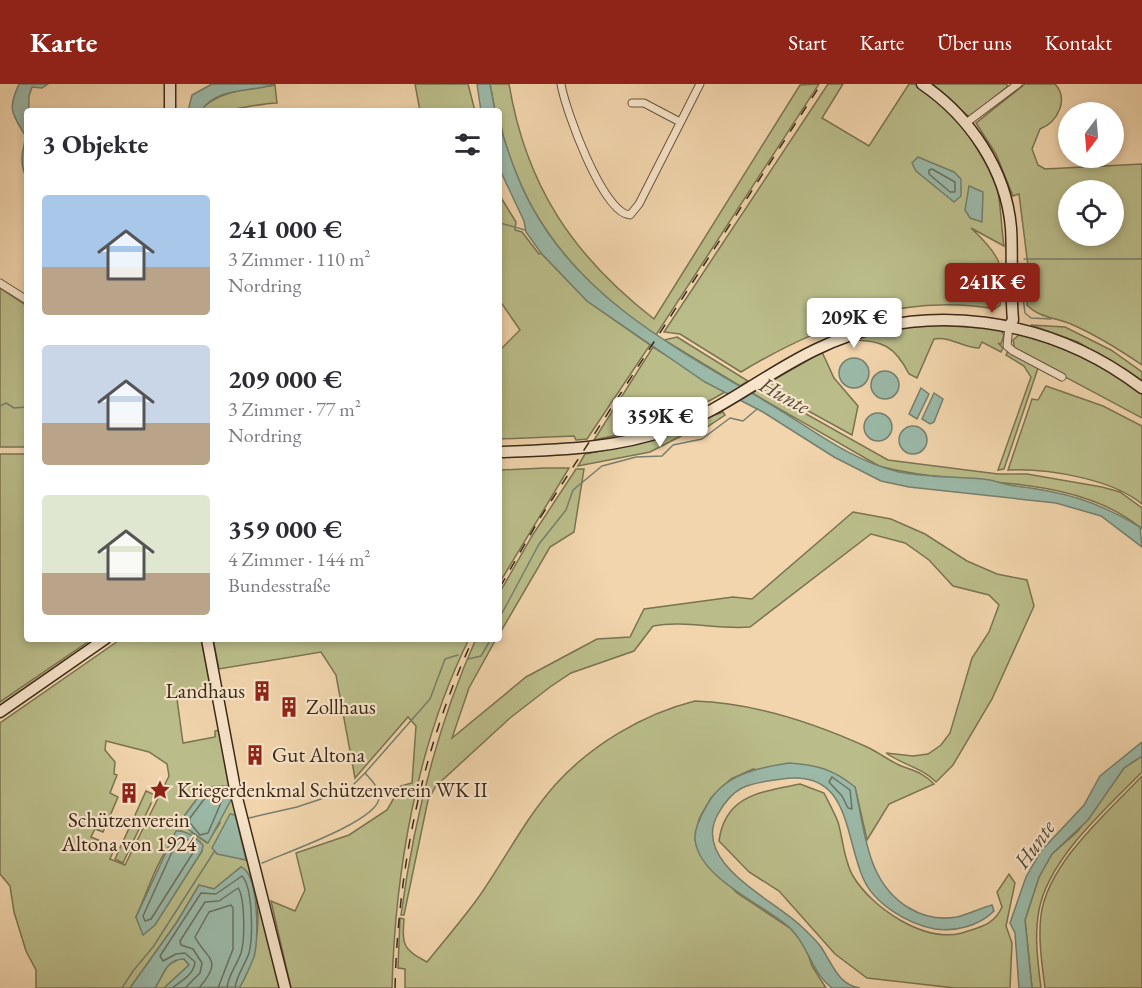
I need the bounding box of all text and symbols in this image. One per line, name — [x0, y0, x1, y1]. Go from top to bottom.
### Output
text: Karte — [30, 24, 97, 60]
text: Start — [788, 29, 827, 56]
text: Karte — [860, 29, 904, 56]
text: Über uns — [937, 29, 1012, 56]
text: Kontakt — [1045, 29, 1112, 56]
north arrow — [1058, 102, 1124, 168]
map controls — [1058, 102, 1124, 246]
text: 3 Objekte — [42, 127, 148, 161]
icon: filters — [451, 128, 484, 161]
button: locate — [1058, 180, 1124, 246]
text: 241 000 € — [228, 212, 342, 246]
icon: home — [90, 219, 162, 291]
text: 3 Zimmer · 110 m² — [228, 246, 371, 272]
pin: 241K € — [943, 263, 1041, 314]
text: 241K € — [959, 269, 1025, 295]
text: Nordring — [228, 272, 301, 298]
pin: 209K € — [805, 298, 903, 349]
text: 209K € — [821, 304, 887, 330]
text: 209 000 € — [228, 362, 342, 396]
icon: home — [90, 369, 162, 441]
water label: Hunte — [754, 369, 815, 421]
text: 3 Zimmer · 77 m² — [228, 396, 361, 422]
pin: 359K € — [611, 397, 709, 448]
text: 359K € — [627, 403, 693, 429]
text: Nordring — [228, 422, 301, 448]
text: 359 000 € — [228, 512, 342, 546]
icon: home — [90, 519, 162, 591]
text: 4 Zimmer · 144 m² — [228, 546, 371, 572]
text: Bundesstraße — [228, 572, 331, 598]
place label: Landhaus — [166, 677, 245, 704]
building icon: Landhaus — [250, 679, 274, 703]
place label: Zollhaus — [306, 693, 376, 720]
building icon: Zollhaus — [277, 695, 301, 719]
place label: Gut Altona — [272, 741, 366, 768]
building icon: Gut Altona — [243, 743, 267, 767]
place label: Kriegerdenkmal Schützenverein WK II — [177, 776, 488, 803]
place icon: Kriegerdenkmal Schützenverein WK II — [148, 778, 172, 802]
building icon: Schützenverein Altona von 1924 — [117, 781, 141, 805]
place label: Schützenverein Altona von 1924 — [61, 806, 197, 857]
water label: Hunte — [1007, 814, 1062, 875]

